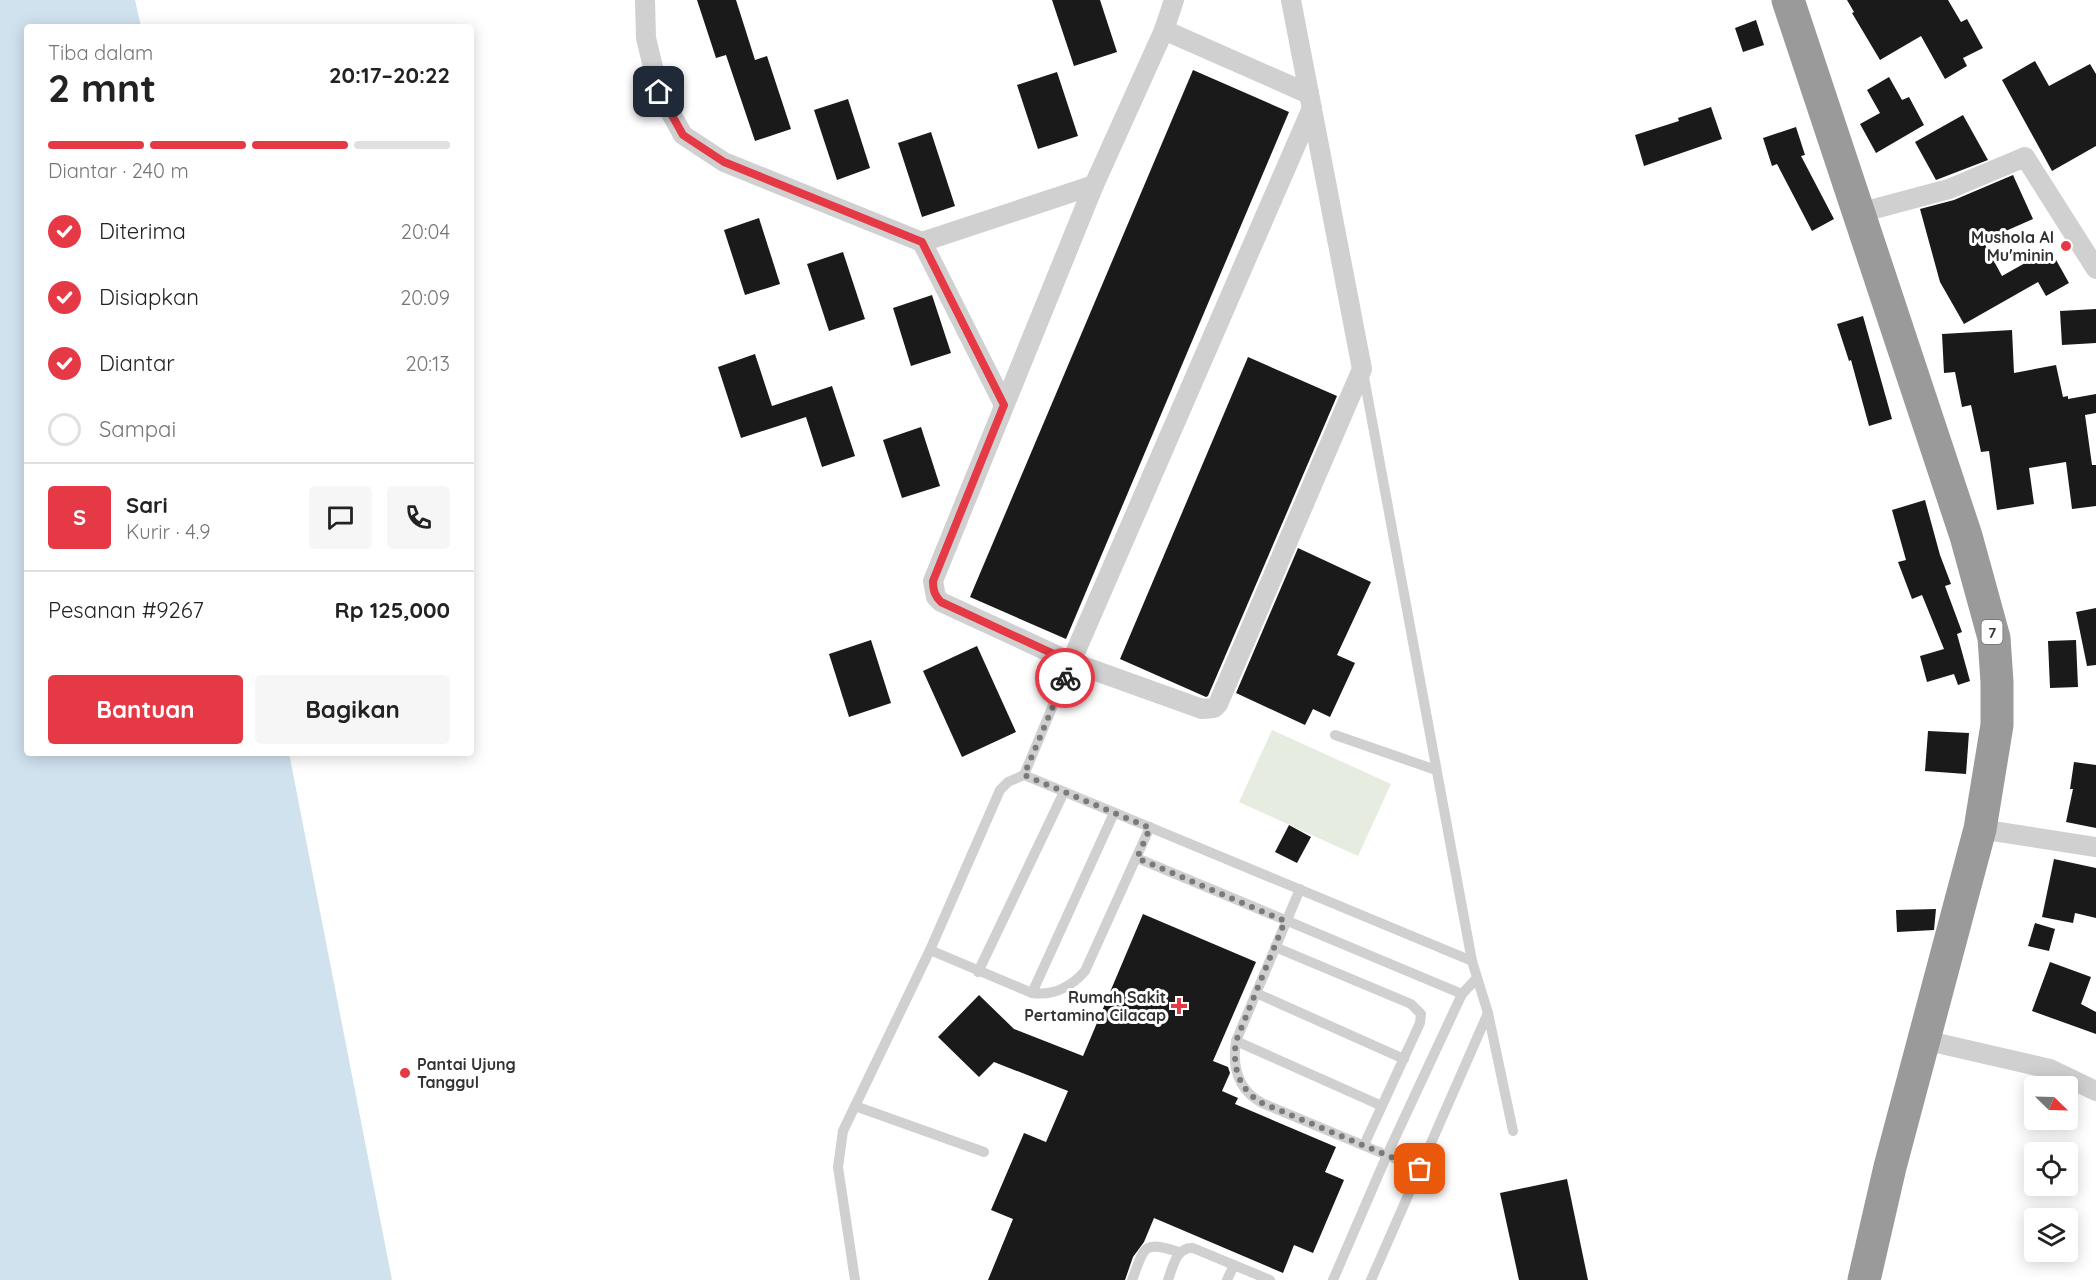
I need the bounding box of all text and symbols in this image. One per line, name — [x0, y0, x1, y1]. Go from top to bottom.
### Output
text: Tiba dalam — [48, 40, 153, 65]
text: 20:17–20:22 — [329, 61, 450, 89]
text: 2 mnt — [48, 63, 156, 112]
pin — [633, 66, 684, 117]
icon: home — [642, 75, 675, 108]
text: Diantar · 240 m — [48, 158, 189, 183]
icon: check — [48, 215, 81, 248]
text: Diterima — [99, 217, 186, 245]
text: 20:04 — [401, 219, 450, 244]
place label: Mushola Al Mu'minin — [1971, 227, 2054, 265]
marker: Mushola Al Mu'minin — [2059, 239, 2073, 253]
icon: check — [48, 281, 81, 314]
text: Disiapkan — [99, 283, 199, 311]
text: 20:09 — [400, 285, 450, 310]
icon: check — [48, 347, 81, 380]
text: Diantar — [99, 349, 175, 377]
text: 20:13 — [405, 351, 450, 376]
text: Sampai — [99, 415, 176, 443]
button: chat — [309, 486, 372, 549]
button: phone — [387, 486, 450, 549]
text: Sari — [126, 491, 168, 519]
text: S — [73, 503, 86, 531]
text: Kurir · 4.9 — [126, 519, 210, 544]
text: Pesanan #9267 — [48, 596, 204, 624]
text: Rp 125,000 — [335, 596, 450, 624]
road number: 7 — [1982, 620, 2002, 644]
courier — [1035, 648, 1095, 708]
icon: bike — [1049, 662, 1082, 695]
button: Bantuan — [48, 675, 243, 744]
button: Bagikan — [255, 675, 450, 744]
place label: Rumah Sakit Pertamina Cilacap — [1024, 987, 1166, 1025]
marker: Rumah Sakit Pertamina Cilacap — [1170, 997, 1188, 1015]
place label: Pantai Ujung Tanggul — [417, 1054, 516, 1092]
marker: Pantai Ujung Tanggul — [398, 1066, 412, 1080]
north arrow — [2024, 1076, 2078, 1130]
map controls — [2024, 1076, 2078, 1262]
button: locate — [2024, 1142, 2078, 1196]
pin — [1394, 1143, 1445, 1194]
icon: bag — [1403, 1152, 1436, 1185]
button: layers — [2024, 1208, 2078, 1262]

